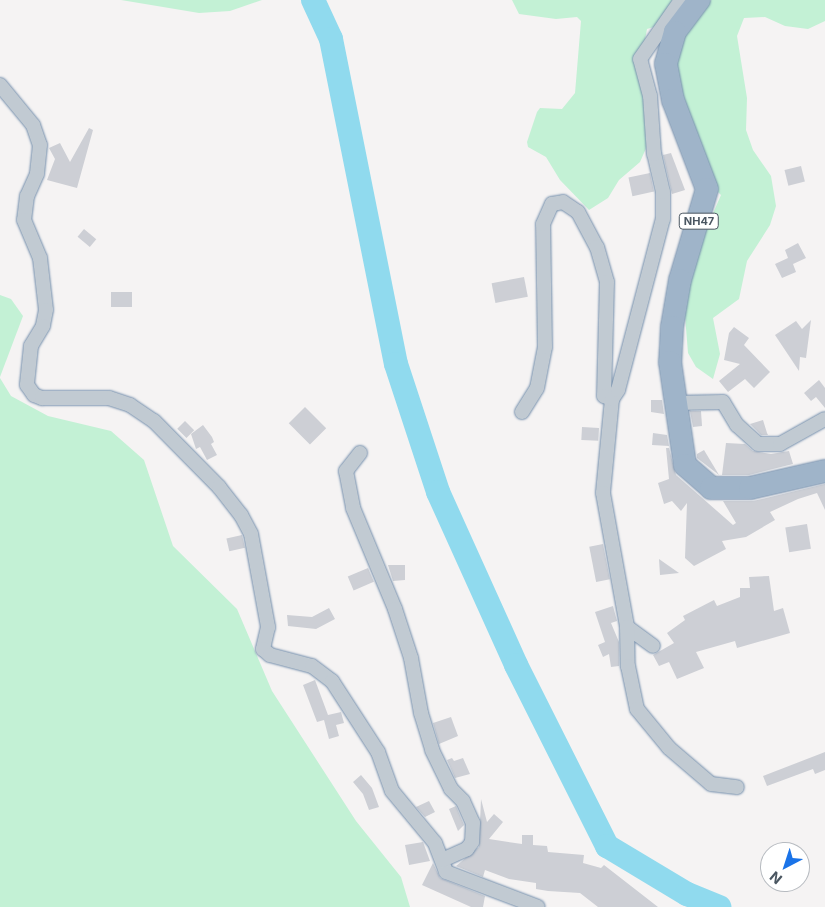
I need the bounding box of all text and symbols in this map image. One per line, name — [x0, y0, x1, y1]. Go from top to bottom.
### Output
road number: NH47 — [678, 212, 720, 230]
north arrow — [760, 842, 810, 892]
text: N — [766, 868, 785, 888]

